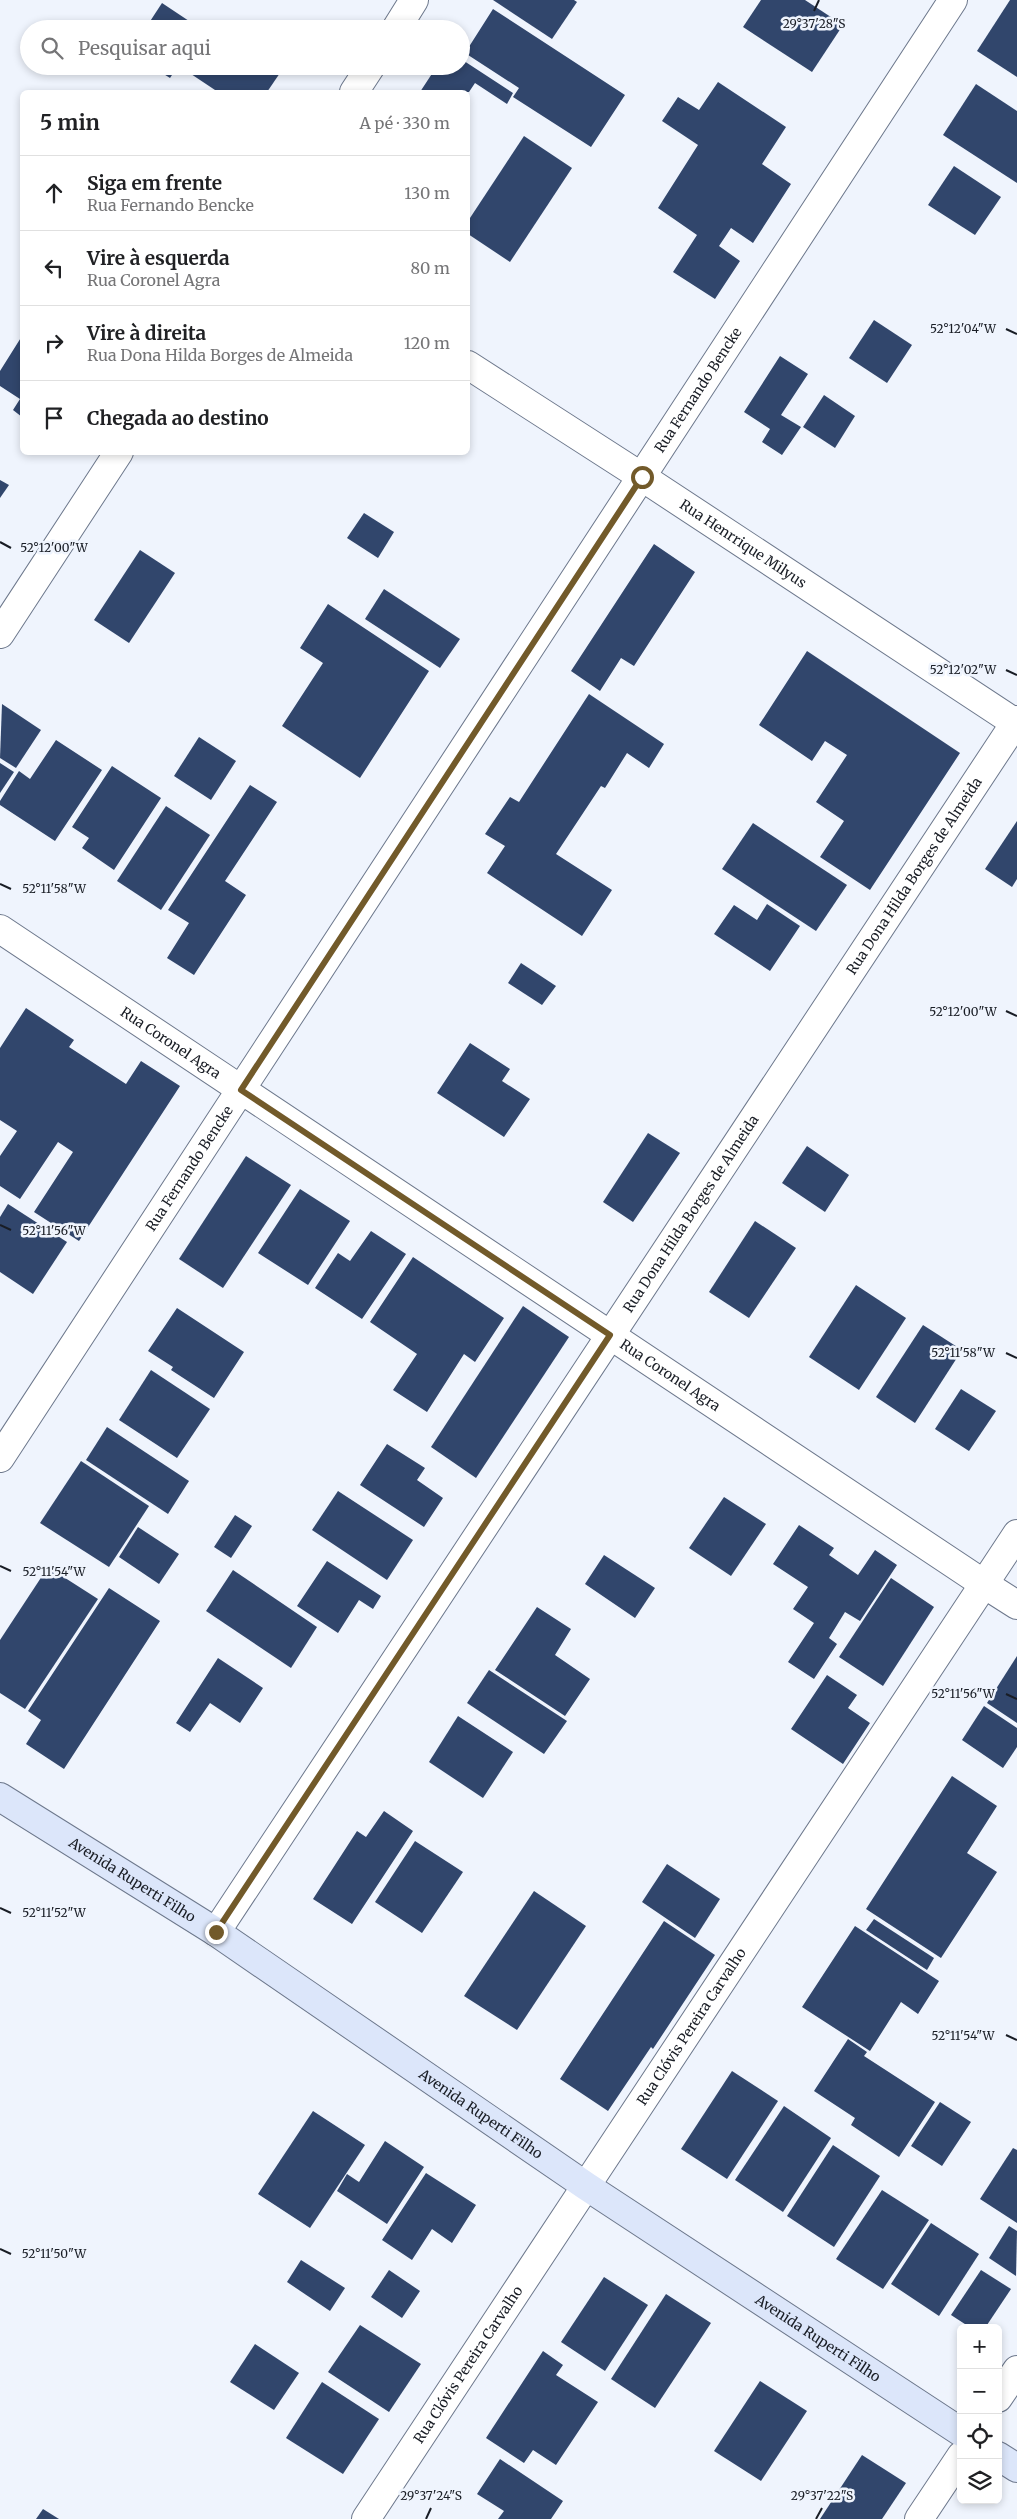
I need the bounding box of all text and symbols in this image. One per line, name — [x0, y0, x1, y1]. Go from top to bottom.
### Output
text: 29°37'28"S — [783, 16, 845, 31]
search box — [20, 20, 470, 75]
icon: search — [38, 34, 66, 62]
text: Pesquisar aqui — [78, 36, 211, 60]
text: 5 min — [40, 109, 100, 136]
text: A pé · 330 m — [360, 113, 450, 133]
text: Siga em frente — [87, 171, 222, 195]
icon: ahead — [40, 179, 68, 207]
text: 130 m — [404, 183, 450, 203]
text: Rua Fernando Bencke — [87, 195, 254, 215]
text: Vire à esquerda — [87, 246, 230, 270]
icon: left — [40, 254, 68, 282]
text: 80 m — [411, 258, 450, 278]
text: Rua Coronel Agra — [87, 270, 220, 290]
text: Vire à direita — [87, 321, 206, 345]
text: 52°12'04"W — [930, 321, 997, 336]
street label: Rua Fernando Bencke — [651, 324, 746, 456]
icon: right — [40, 329, 68, 357]
text: 120 m — [404, 333, 450, 353]
text: Rua Dona Hilda Borges de Almeida — [87, 345, 353, 365]
icon: arrive — [40, 404, 68, 432]
text: Chegada ao destino — [87, 406, 269, 430]
route start — [631, 466, 654, 489]
street label: Rua Henrrique Milyus — [676, 495, 810, 592]
text: 52°12'00"W — [20, 540, 89, 555]
text: 52°12'02"W — [930, 662, 997, 677]
street label: Rua Dona Hilda Borges de Almeida — [842, 773, 986, 978]
text: 52°11'58"W — [22, 881, 87, 896]
street label: Rua Coronel Agra — [117, 1003, 225, 1083]
text: 52°12'00"W — [929, 1004, 998, 1019]
street label: Rua Fernando Bencke — [142, 1102, 237, 1234]
street label: Rua Dona Hilda Borges de Almeida — [619, 1111, 763, 1316]
text: 52°11'56"W — [22, 1223, 87, 1238]
street label: Rua Coronel Agra — [617, 1335, 724, 1415]
text: 52°11'58"W — [931, 1345, 996, 1360]
text: 52°11'54"W — [23, 1564, 87, 1579]
text: 52°11'56"W — [931, 1686, 996, 1701]
street label: Avenida Ruperti Filho — [65, 1833, 199, 1926]
text: 52°11'52"W — [22, 1905, 87, 1920]
route end — [205, 1921, 228, 1944]
street label: Rua Clóvis Pereira Carvalho — [633, 1945, 750, 2109]
text: 52°11'54"W — [932, 2028, 996, 2043]
street label: Avenida Ruperti Filho — [415, 2064, 546, 2163]
text: 52°11'50"W — [22, 2246, 87, 2261]
street label: Rua Clóvis Pereira Carvalho — [409, 2283, 526, 2447]
street label: Avenida Ruperti Filho — [751, 2290, 884, 2386]
map controls — [957, 2324, 1002, 2504]
button: + — [957, 2324, 1002, 2369]
button: − — [957, 2369, 1002, 2414]
button: locate — [957, 2414, 1002, 2459]
button: layers — [957, 2459, 1002, 2504]
text: 29°37'24"S — [400, 2488, 462, 2503]
text: 29°37'22"S — [791, 2488, 853, 2503]

